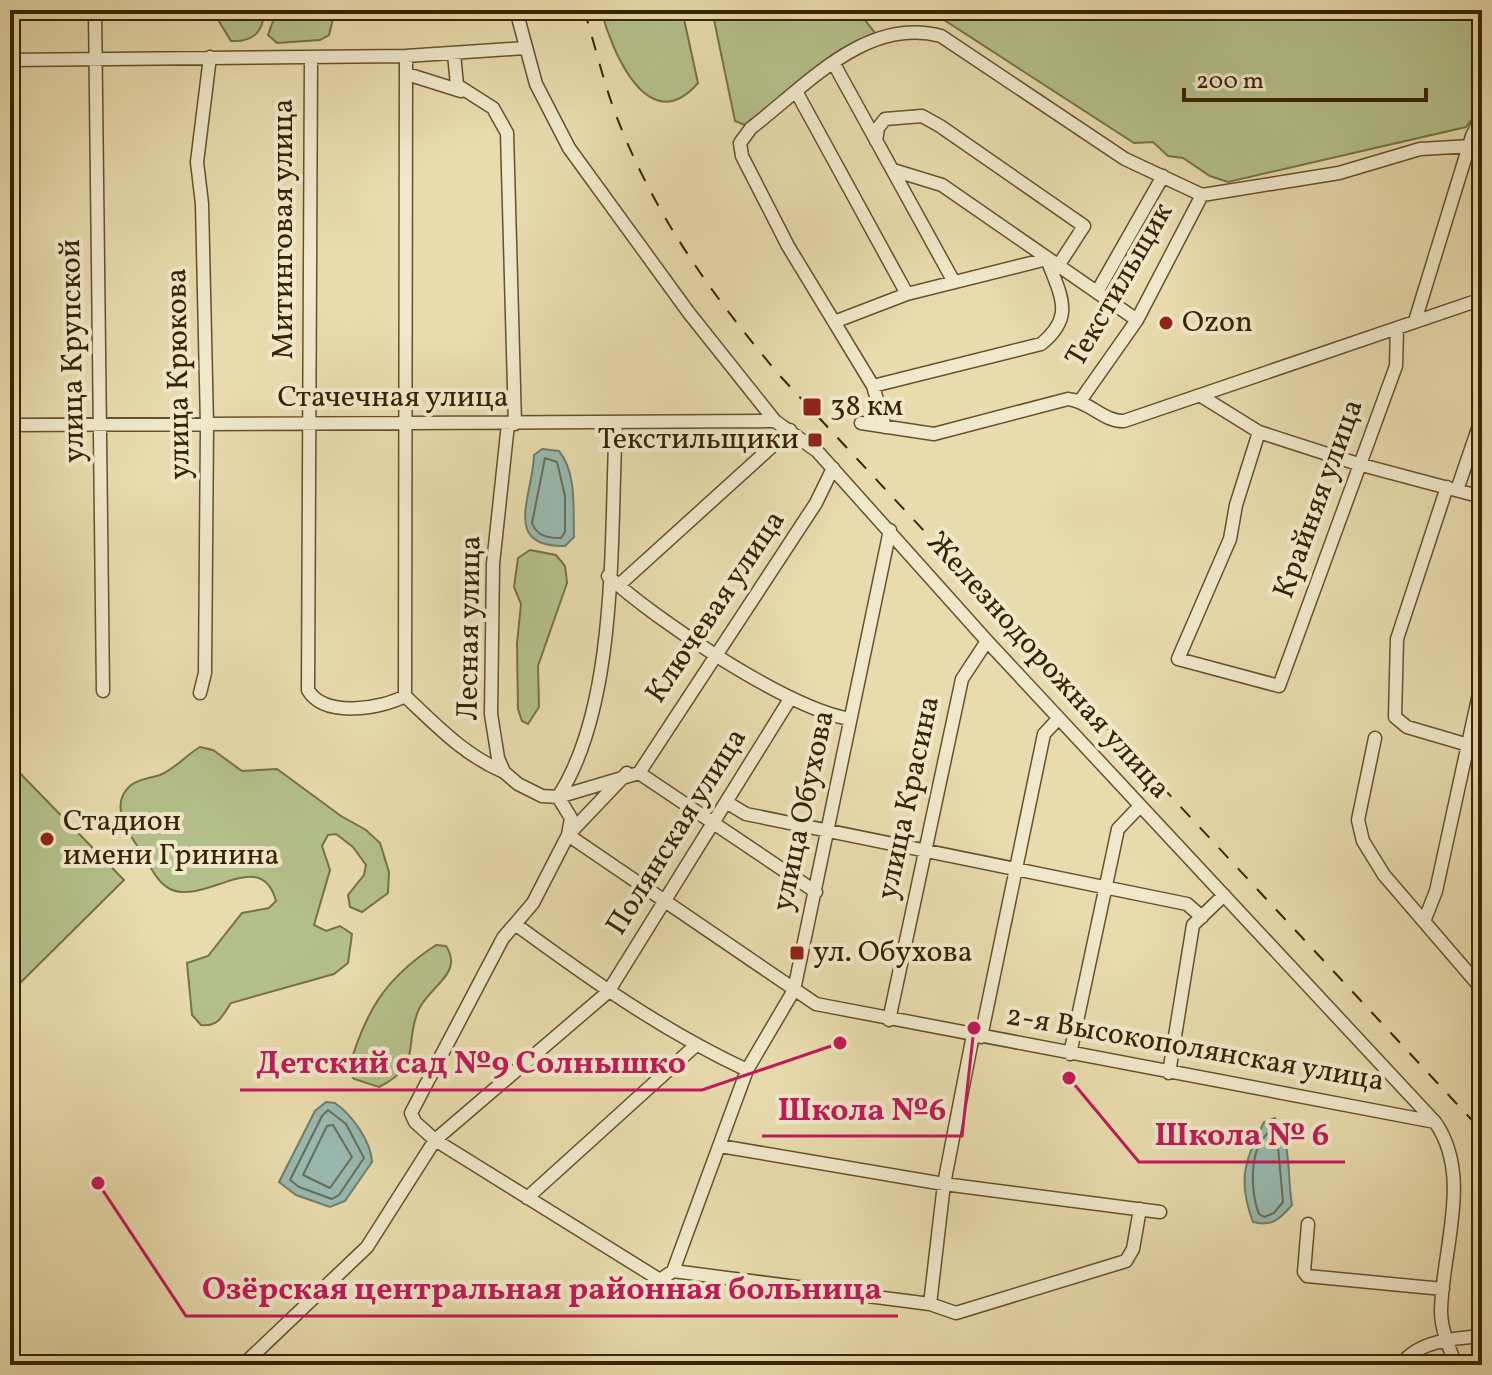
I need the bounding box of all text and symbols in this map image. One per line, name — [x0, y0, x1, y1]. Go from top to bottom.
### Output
scale bar — [1184, 52, 1426, 102]
text: 200 m — [1196, 65, 1264, 99]
street label: Митинговая улица — [263, 99, 305, 359]
street label: Текстильщик — [1056, 195, 1184, 375]
street label: улица Крупской — [50, 239, 96, 463]
street label: улица Крюкова — [156, 268, 202, 480]
place label: Ozon — [1182, 302, 1253, 344]
marker: Ozon — [1157, 314, 1175, 332]
street label: Стачечная улица — [277, 377, 509, 419]
place label: 38 км — [830, 386, 903, 428]
street label: Крайняя улица — [1264, 394, 1374, 604]
marker: 38 км — [801, 396, 823, 418]
place label: Текстильщики — [597, 419, 799, 461]
marker: Текстильщики — [806, 431, 824, 449]
street label: Ключевая улица — [636, 502, 796, 712]
street label: Железнодорожная улица — [916, 523, 1180, 809]
street label: Лесная улица — [447, 535, 493, 721]
street label: улица Красина — [867, 692, 951, 904]
street label: улица Обухова — [762, 707, 846, 915]
street label: Полянская улица — [596, 720, 758, 944]
place label: Стадион имени Гринина — [63, 801, 279, 877]
marker: Стадион имени Гринина — [38, 830, 56, 848]
place label: ул. Обухова — [813, 932, 973, 974]
marker: ул. Обухова — [788, 944, 806, 962]
street label: 2-я Высокополянская улица — [1003, 995, 1387, 1103]
callout: Детский сад №9 Солнышко — [240, 1034, 702, 1090]
text: Детский сад №9 Солнышко — [256, 1043, 686, 1087]
callout: Школа №6 — [762, 1080, 962, 1136]
text: Школа №6 — [778, 1090, 946, 1134]
callout: Школа № 6 — [1139, 1106, 1345, 1162]
text: Школа № 6 — [1155, 1115, 1329, 1159]
callout: Озёрская центральная районная больница — [186, 1260, 898, 1316]
text: Озёрская центральная районная больница — [202, 1269, 882, 1313]

